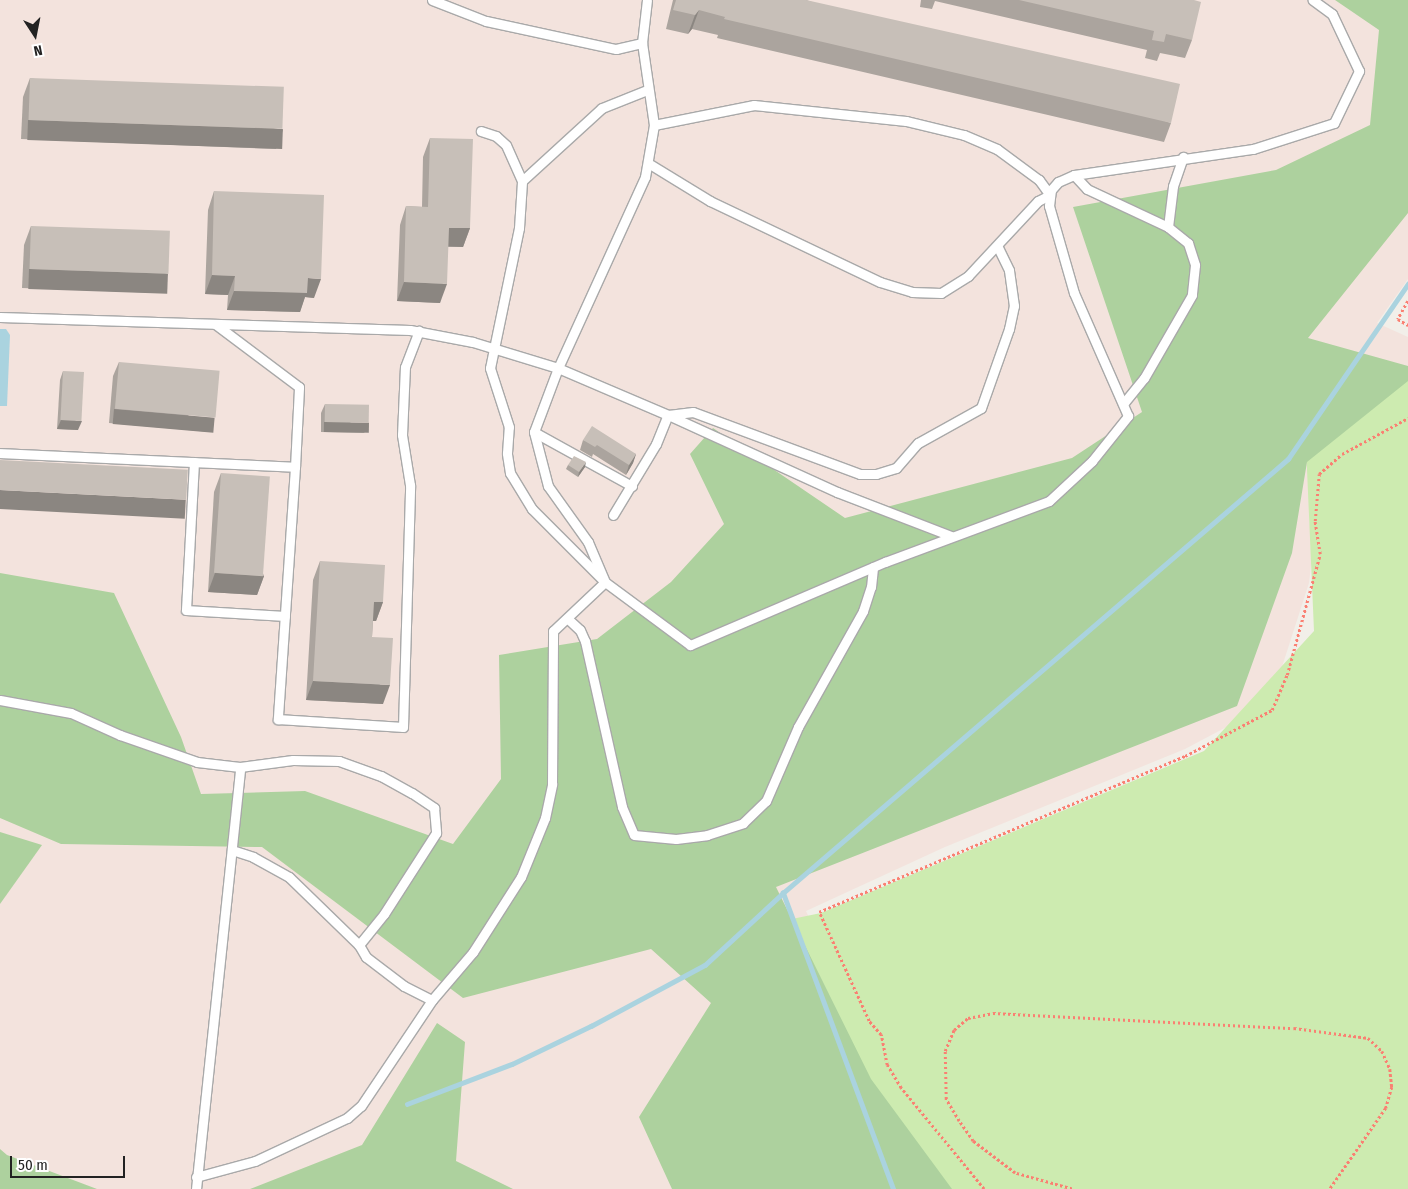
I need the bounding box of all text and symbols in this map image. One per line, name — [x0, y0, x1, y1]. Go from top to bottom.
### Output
north arrow — [10, 10, 60, 60]
text: N — [32, 41, 44, 59]
scale bar — [12, 1146, 128, 1178]
text: 50 m — [18, 1156, 48, 1174]

